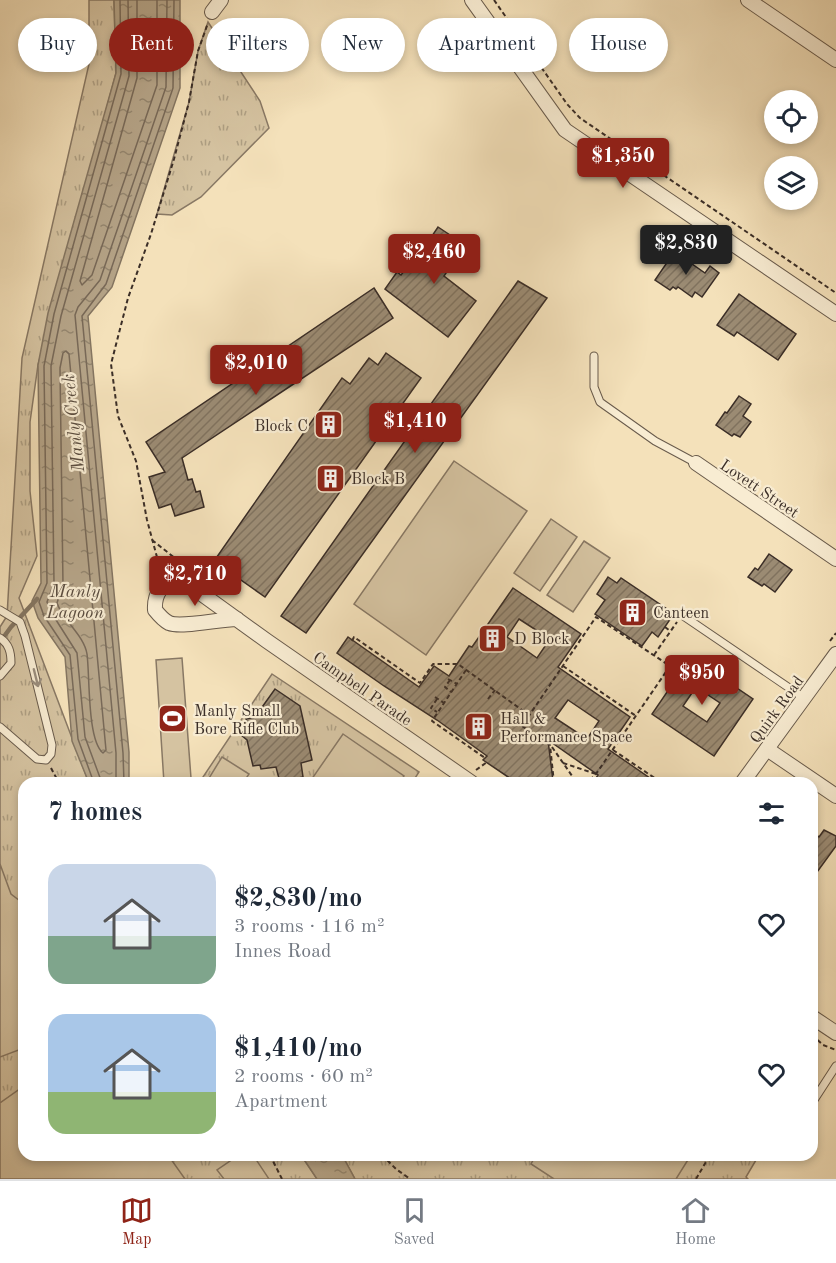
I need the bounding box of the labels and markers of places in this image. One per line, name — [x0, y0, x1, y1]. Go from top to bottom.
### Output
pin: $1,350 — [574, 138, 672, 189]
pin: $2,830 — [637, 225, 735, 276]
pin: $2,460 — [385, 234, 483, 285]
pin: $2,010 — [207, 345, 305, 396]
pin: $1,410 — [366, 403, 464, 454]
building icon: Block C — [313, 409, 345, 441]
place label: Block C — [254, 419, 308, 435]
building icon: Block B — [314, 462, 346, 494]
place label: Block B — [351, 472, 405, 488]
pin: $2,710 — [146, 556, 244, 607]
building icon: Canteen — [616, 596, 648, 628]
place label: Canteen — [653, 606, 710, 622]
building icon: D Block — [477, 622, 509, 654]
place label: D Block — [514, 632, 570, 648]
pin: $950 — [666, 655, 738, 706]
sports icon: Manly Small Bore Rifle Club — [157, 703, 189, 735]
place label: Manly Small Bore Rifle Club — [194, 704, 299, 738]
building icon: Hall & Performance Space — [463, 711, 495, 743]
place label: Hall & Performance Space — [500, 712, 632, 746]

